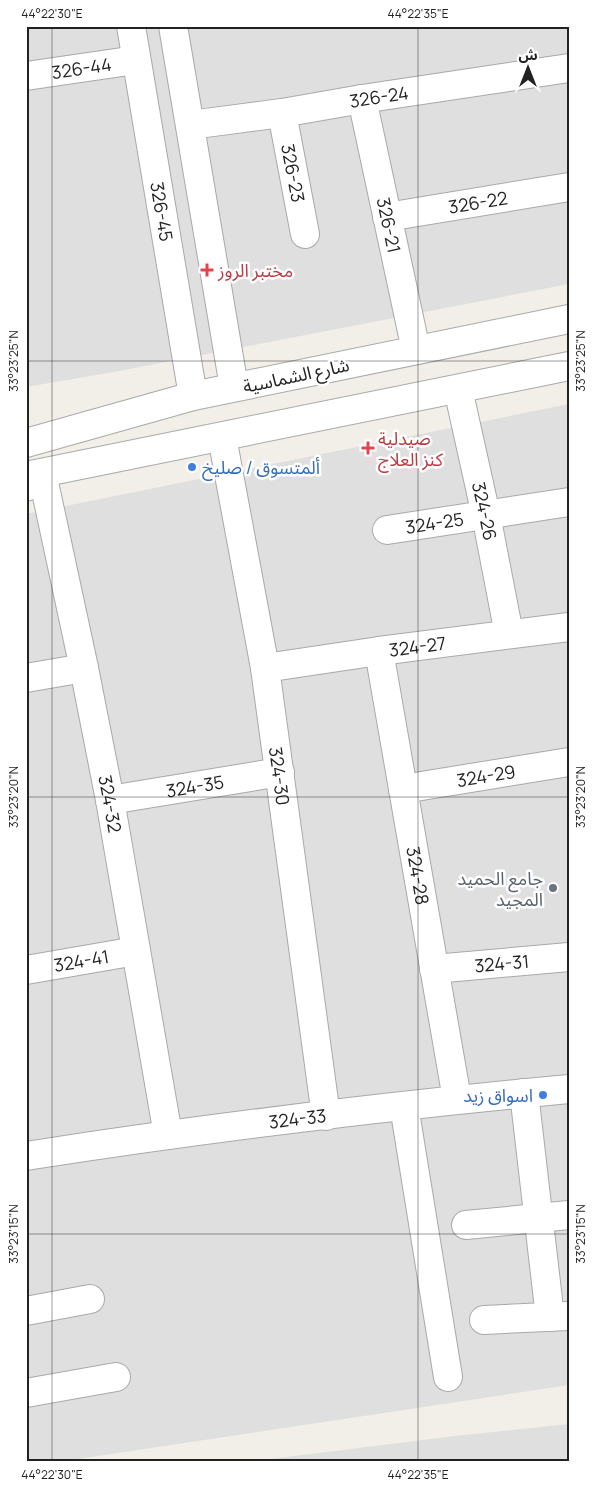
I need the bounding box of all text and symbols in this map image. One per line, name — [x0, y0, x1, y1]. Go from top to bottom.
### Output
text: 44°22'30"E — [21, 5, 83, 22]
text: 44°22'35"E — [387, 5, 449, 22]
north arrow — [502, 42, 552, 92]
text: ش — [518, 45, 538, 64]
street label: 326-44 — [50, 52, 113, 84]
street label: 326-24 — [347, 80, 410, 113]
street label: 326-23 — [276, 142, 311, 204]
street label: 326-45 — [145, 180, 179, 243]
street label: 326-22 — [446, 185, 509, 219]
street label: 326-21 — [371, 195, 407, 255]
place label: مختبر الروز — [217, 258, 293, 282]
marker: مختبر الروز — [200, 263, 214, 277]
text: 33°23'25"N — [5, 330, 22, 392]
text: 33°23'25"N — [572, 330, 589, 392]
street label: شارع الشماسية — [241, 352, 352, 401]
place label: صيدلية كنز العلاج — [378, 426, 444, 473]
marker: صيدلية كنز العلاج — [362, 442, 374, 454]
place label: ألمتسوق / صليخ — [202, 455, 320, 481]
marker: ألمتسوق / صليخ — [186, 461, 198, 473]
street label: 324-26 — [467, 479, 503, 542]
street label: 324-25 — [404, 506, 465, 539]
street label: 324-27 — [387, 631, 447, 662]
street label: 324-30 — [264, 745, 296, 807]
street label: 324-29 — [455, 759, 517, 792]
text: 33°23'20"N — [5, 766, 22, 828]
text: 33°23'20"N — [572, 766, 589, 828]
street label: 324-35 — [164, 769, 226, 803]
street label: 324-32 — [93, 773, 127, 834]
street label: 324-28 — [401, 845, 435, 907]
place label: جامع الحميد المجيد — [457, 866, 543, 911]
marker: جامع الحميد المجيد — [547, 882, 559, 894]
street label: 324-41 — [52, 944, 111, 977]
street label: 324-31 — [473, 949, 530, 977]
place label: اسواق زيد — [463, 1083, 533, 1107]
marker: اسواق زيد — [537, 1089, 549, 1101]
street label: 324-33 — [267, 1103, 328, 1134]
text: 33°23'15"N — [5, 1204, 22, 1264]
text: 33°23'15"N — [572, 1204, 589, 1264]
text: 44°22'30"E — [21, 1466, 83, 1483]
text: 44°22'35"E — [387, 1466, 449, 1483]

